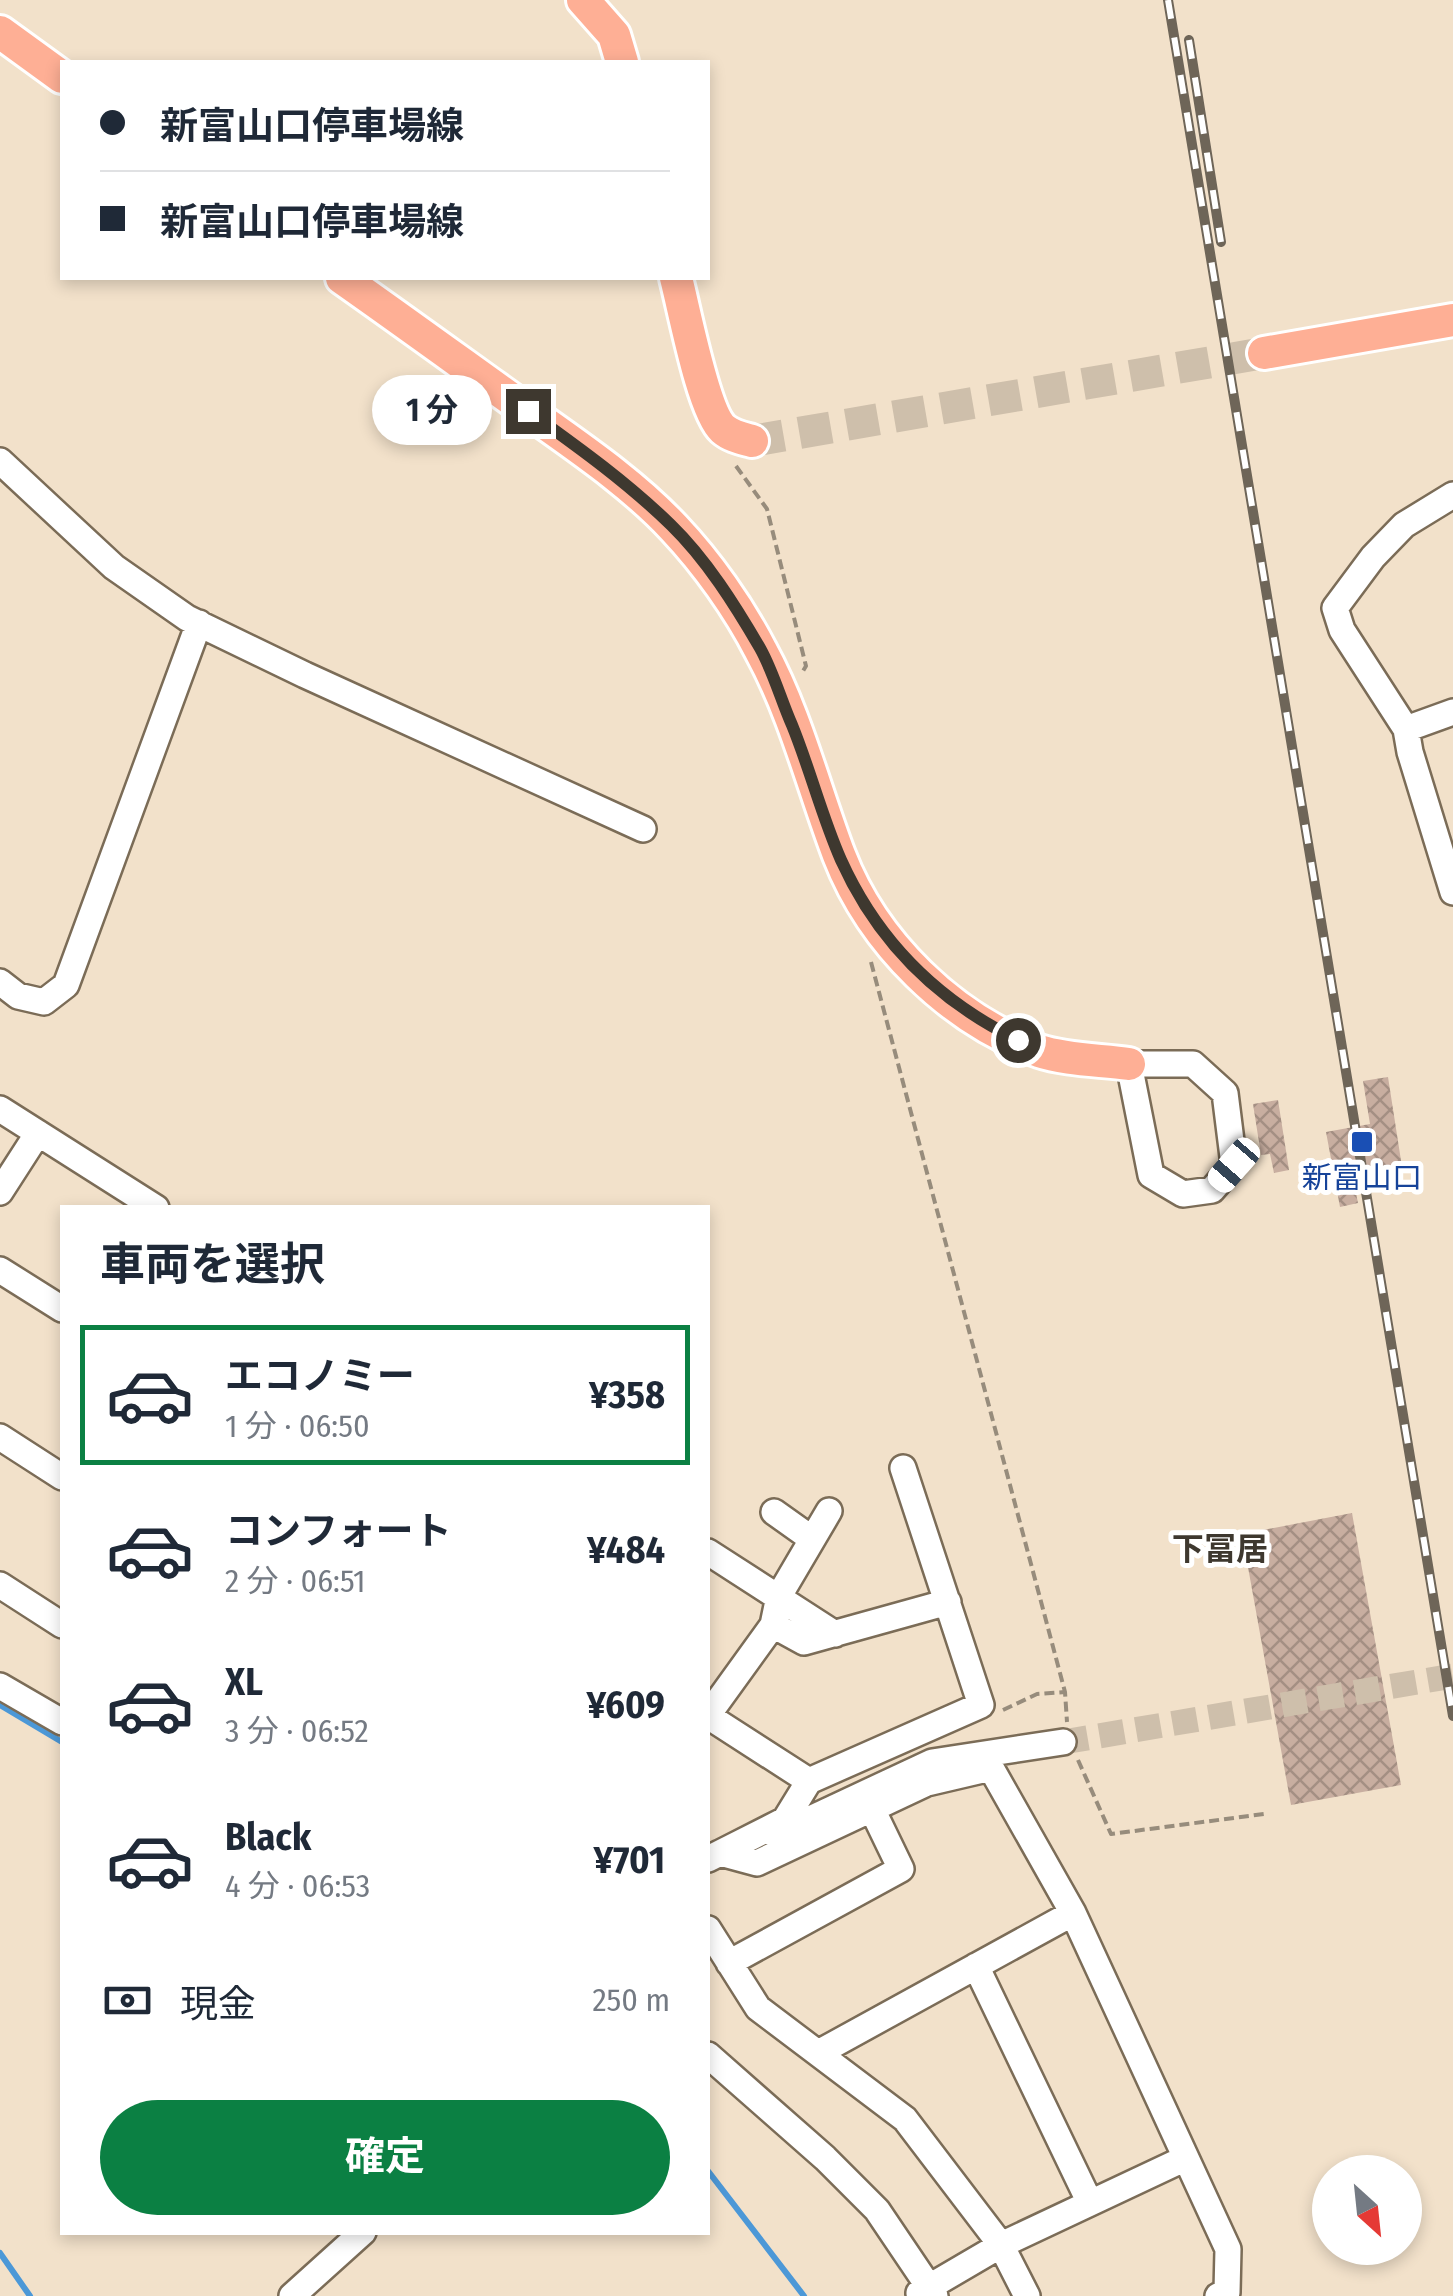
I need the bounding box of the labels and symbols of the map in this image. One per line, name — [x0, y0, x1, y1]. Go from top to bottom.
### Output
callout: 1 分 — [373, 376, 493, 446]
route end — [506, 389, 551, 434]
route start — [996, 1018, 1041, 1063]
marker: 新富山口 — [1349, 1129, 1375, 1155]
car — [1203, 1133, 1265, 1197]
place label: 新富山口 — [1302, 1160, 1422, 1196]
district label: 下冨居 — [1172, 1530, 1268, 1568]
north arrow — [1312, 2155, 1422, 2265]

